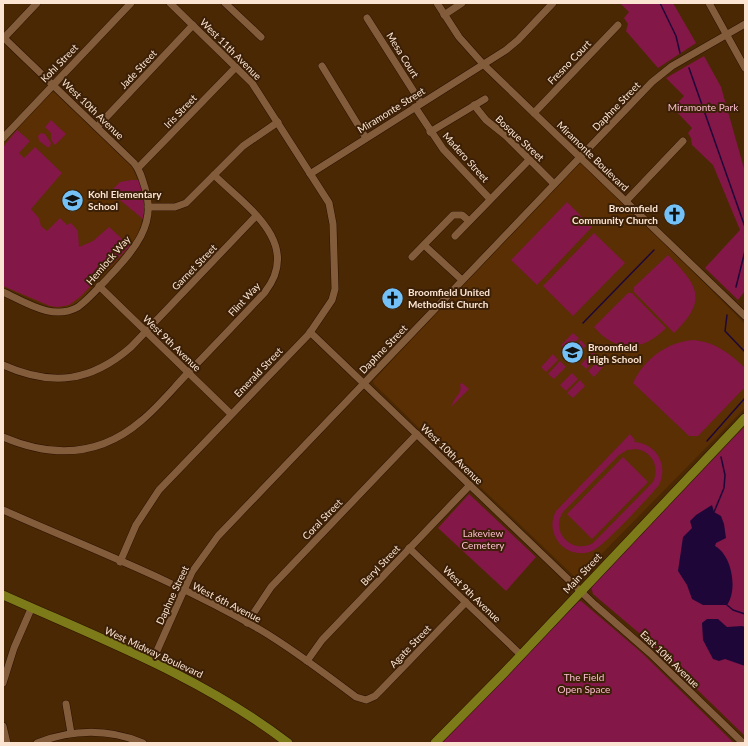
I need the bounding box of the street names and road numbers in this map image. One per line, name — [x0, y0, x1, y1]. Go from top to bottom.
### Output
street label: West 11th Avenue — [198, 16, 264, 82]
street label: Mesa Court — [384, 30, 422, 80]
street label: Fresno Court — [545, 37, 593, 87]
street label: Kohl Street — [38, 41, 81, 85]
street label: Jade Street — [117, 47, 159, 91]
street label: West 10th Avenue — [59, 76, 127, 142]
street label: Daphne Street — [590, 79, 643, 133]
street label: Miramonte Street — [355, 84, 427, 136]
street label: Iris Street — [161, 91, 199, 130]
street label: Bosque Street — [493, 113, 547, 164]
street label: Miramonte Boulevard — [555, 119, 631, 193]
street label: Madero Street — [440, 130, 492, 185]
street label: Hemlock Way — [83, 232, 133, 287]
street label: Garnet Street — [169, 241, 219, 292]
street label: Flint Way — [225, 279, 263, 318]
street label: West 9th Avenue — [141, 312, 203, 374]
street label: Daphne Street — [357, 322, 410, 376]
street label: Emerald Street — [231, 344, 285, 399]
street label: West 10th Avenue — [418, 421, 486, 487]
street label: Coral Street — [300, 496, 345, 542]
street label: Beryl Street — [358, 542, 403, 588]
street label: Main Street — [560, 550, 604, 596]
street label: Daphne Street — [153, 563, 191, 626]
street label: West 9th Avenue — [441, 563, 503, 625]
street label: West 6th Avenue — [190, 579, 264, 625]
street label: Agate Street — [387, 622, 434, 670]
street label: West Midway Boulevard — [103, 624, 205, 680]
street label: East 10th Avenue — [638, 628, 702, 690]

